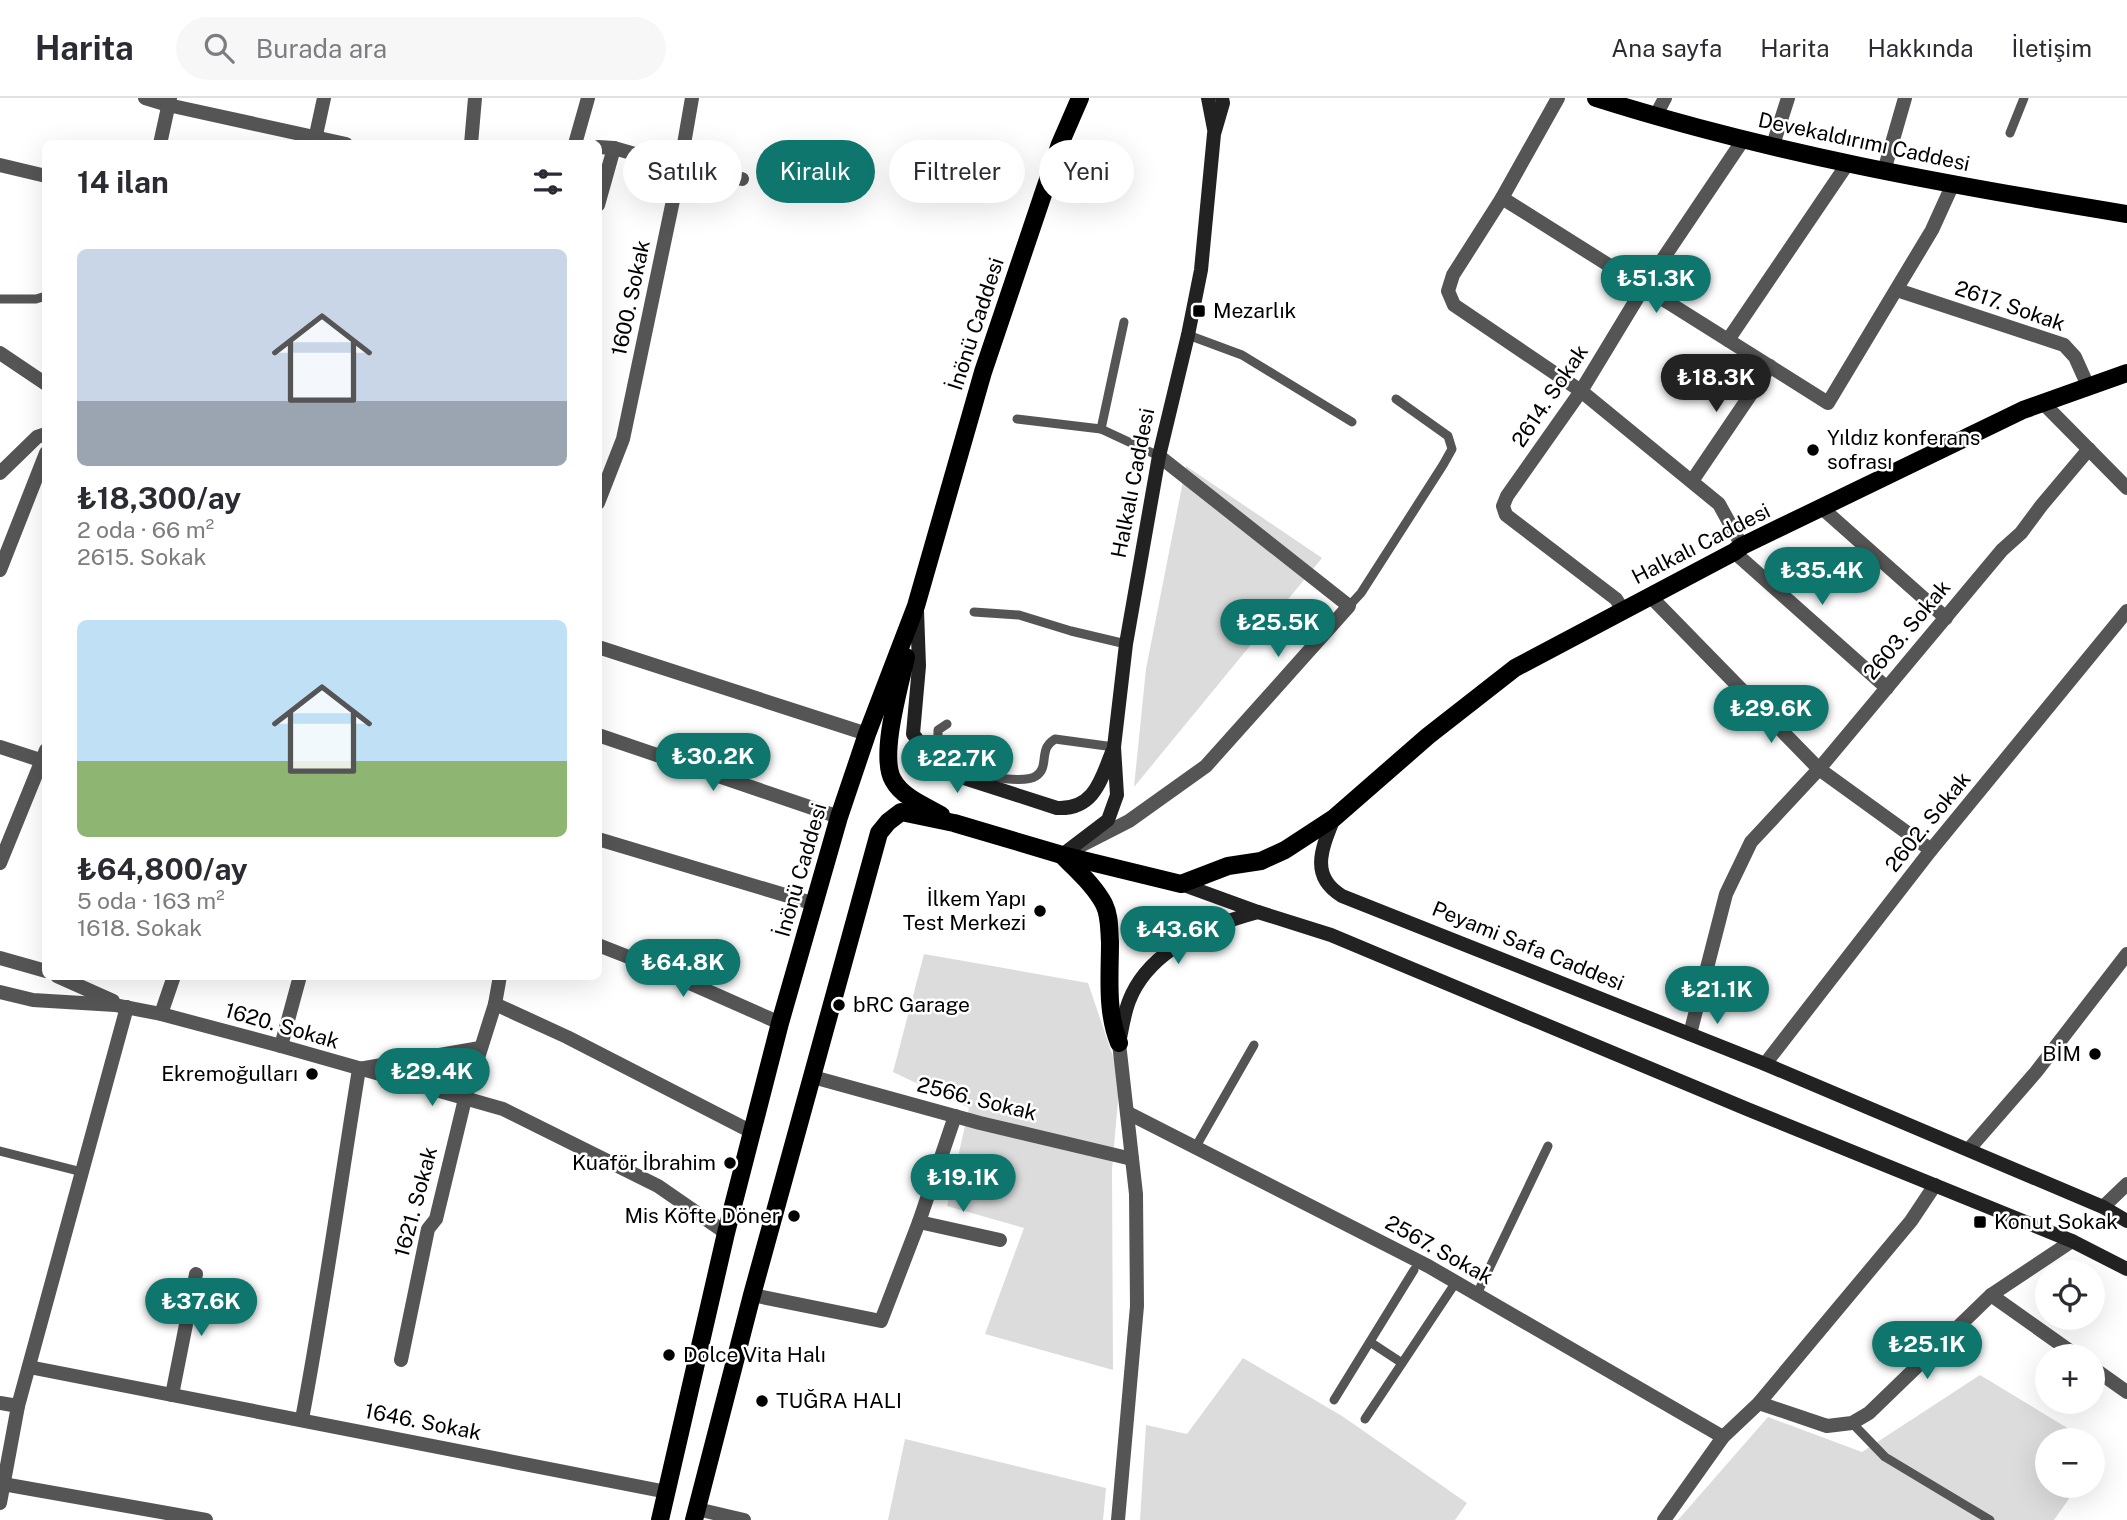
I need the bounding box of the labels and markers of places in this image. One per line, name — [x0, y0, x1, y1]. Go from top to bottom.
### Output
pin: ₺51.3K — [1599, 256, 1713, 315]
place label: Mezarlık — [1213, 298, 1297, 323]
marker: Mezarlık — [1191, 303, 1207, 319]
pin: ₺18.3K — [1659, 354, 1773, 414]
place label: Yıldız konferans sofrası — [1827, 425, 1980, 474]
marker: Yıldız konferans sofrası — [1805, 442, 1821, 458]
pin: ₺35.4K — [1765, 547, 1879, 607]
pin: ₺25.5K — [1221, 600, 1335, 659]
pin: ₺29.6K — [1714, 686, 1828, 745]
pin: ₺30.2K — [656, 734, 770, 793]
pin: ₺22.7K — [900, 736, 1014, 795]
place label: İlkem Yapı Test Merkezi — [903, 886, 1026, 935]
marker: İlkem Yapı Test Merkezi — [1032, 903, 1048, 919]
pin: ₺43.6K — [1121, 906, 1235, 966]
pin: ₺64.8K — [626, 940, 740, 999]
pin: ₺21.1K — [1660, 967, 1774, 1026]
place label: bRC Garage — [853, 992, 970, 1017]
marker: bRC Garage — [831, 997, 847, 1013]
place label: BİM — [2042, 1041, 2081, 1066]
marker: BİM — [2087, 1046, 2103, 1062]
pin: ₺29.4K — [375, 1048, 489, 1108]
place label: Ekremoğulları — [161, 1061, 298, 1086]
marker: Ekremoğulları — [304, 1066, 320, 1082]
place label: Kuaför İbrahim — [572, 1150, 716, 1175]
pin: ₺19.1K — [906, 1154, 1020, 1214]
marker: Kuaför İbrahim — [722, 1155, 738, 1171]
place label: Mis Köfte Döner — [624, 1203, 780, 1228]
marker: Mis Köfte Döner — [786, 1208, 802, 1224]
place label: Konut Sokak — [1994, 1209, 2118, 1234]
marker: Konut Sokak — [1972, 1214, 1988, 1230]
pin: ₺37.6K — [144, 1278, 258, 1338]
pin: ₺25.1K — [1870, 1322, 1984, 1381]
place label: Dolce Vita Halı — [683, 1342, 826, 1367]
marker: Dolce Vita Halı — [661, 1347, 677, 1363]
place label: TUĞRA HALI — [776, 1388, 902, 1413]
marker: TUĞRA HALI — [754, 1393, 770, 1409]

